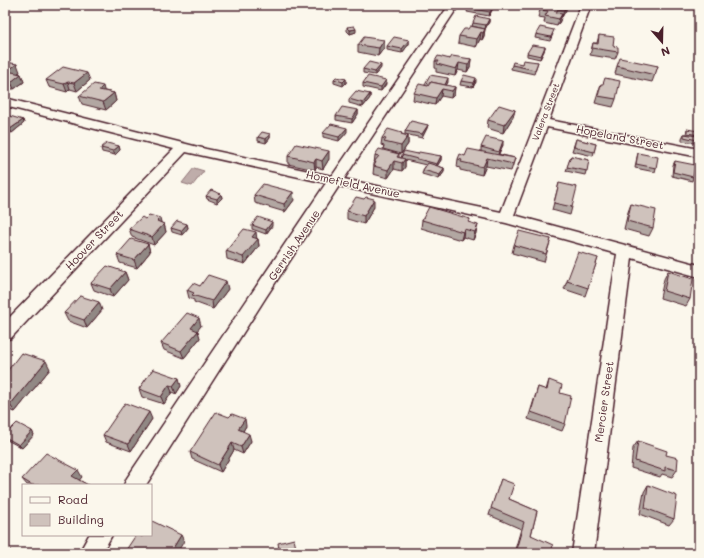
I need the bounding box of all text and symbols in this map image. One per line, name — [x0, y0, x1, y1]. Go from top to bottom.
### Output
north arrow — [642, 22, 682, 62]
text: N — [659, 43, 672, 60]
street label: Valera Street — [529, 81, 562, 142]
street label: Hopeland Street — [575, 121, 665, 152]
street label: Homefield Avenue — [305, 166, 402, 201]
street label: Hoover Street — [61, 206, 126, 273]
street label: Gerrish Avenue — [264, 206, 323, 283]
street label: Mercier Street — [590, 360, 617, 443]
legend — [22, 484, 152, 536]
text: Road — [58, 491, 88, 507]
text: Building — [58, 511, 104, 527]

